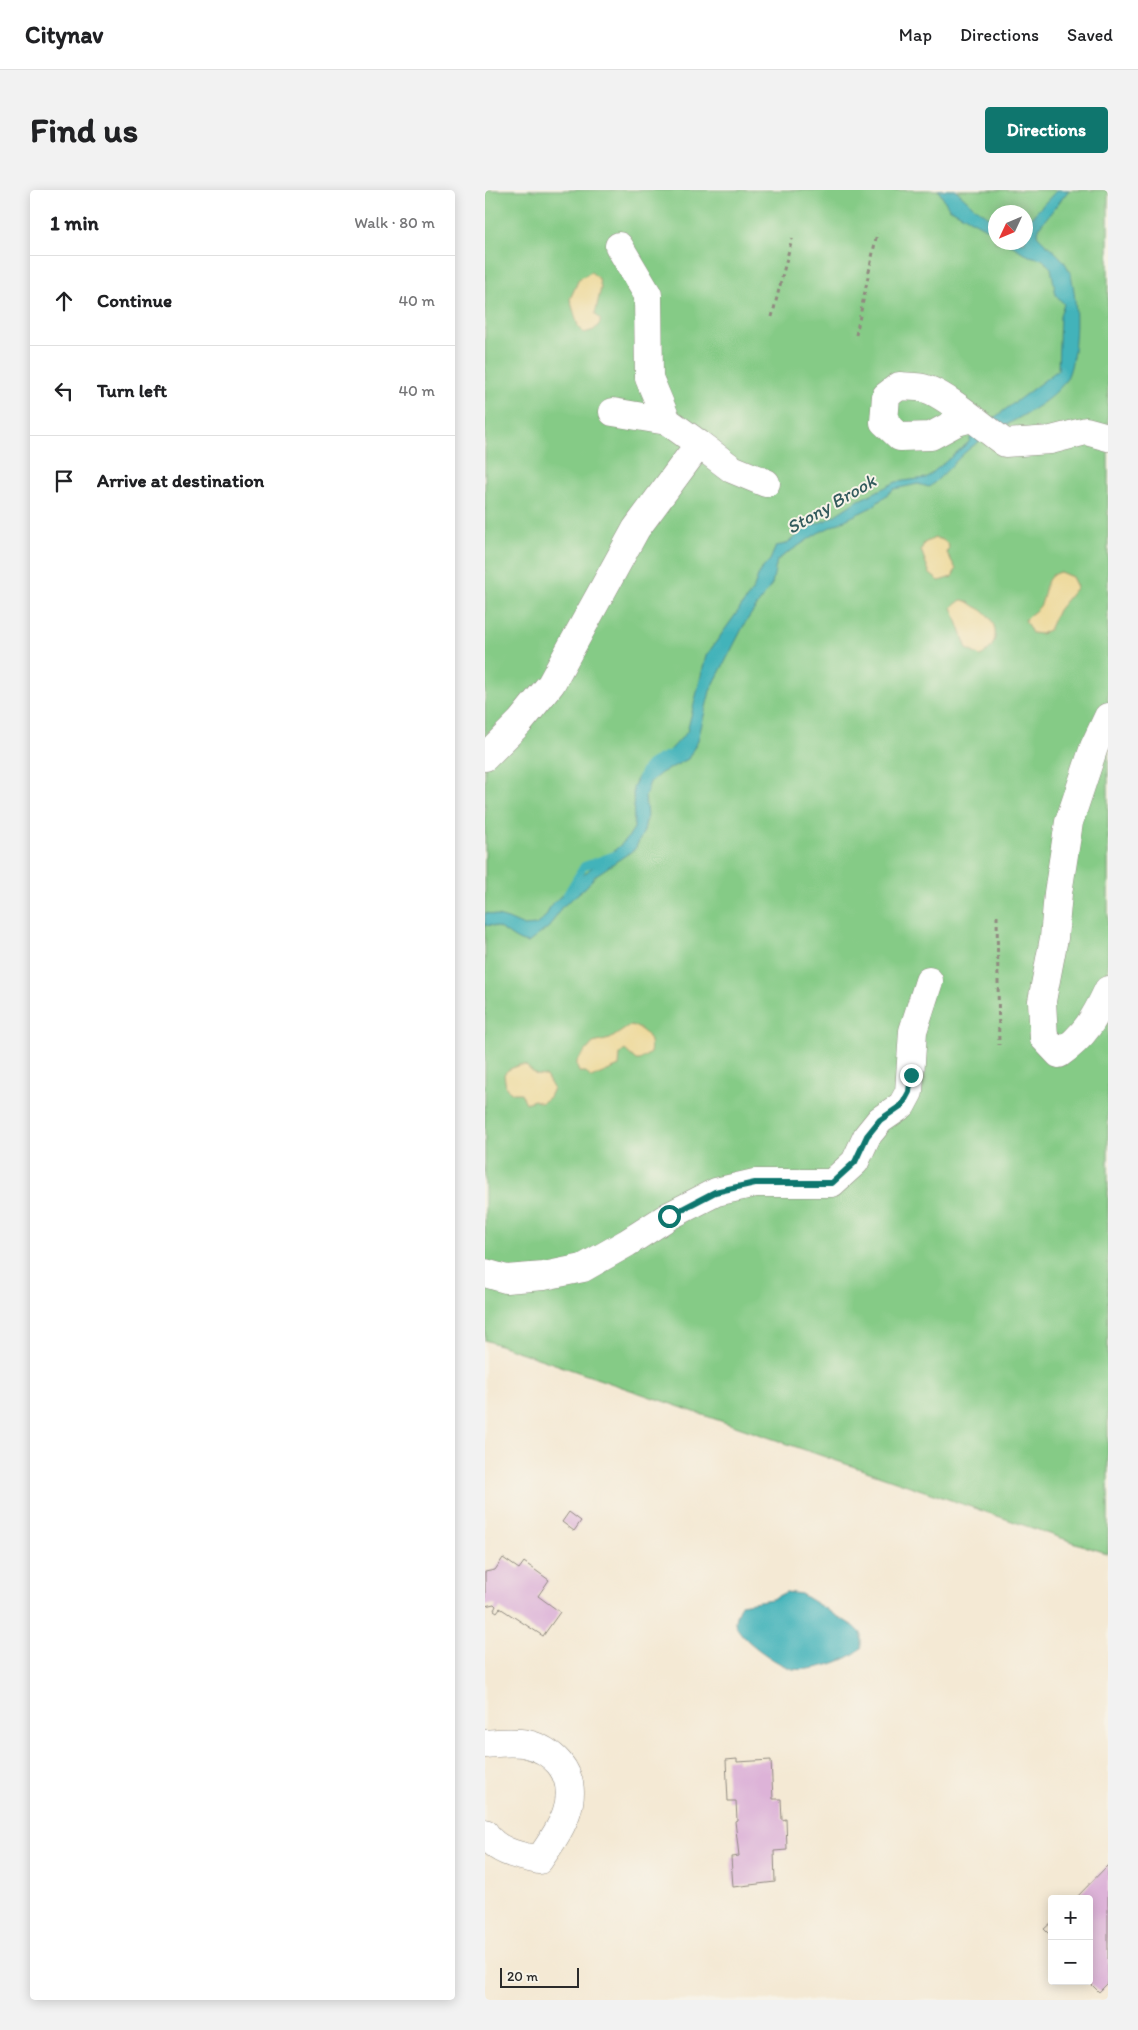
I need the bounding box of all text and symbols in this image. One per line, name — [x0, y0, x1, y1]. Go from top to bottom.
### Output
text: Citynav — [25, 20, 103, 49]
text: Map — [899, 24, 932, 46]
text: Directions — [960, 24, 1039, 46]
text: Saved — [1067, 24, 1113, 46]
button: Directions — [985, 107, 1108, 153]
text: Find us — [30, 109, 138, 151]
north arrow — [988, 205, 1033, 250]
text: 1 min — [50, 210, 99, 235]
text: Walk · 80 m — [354, 213, 435, 232]
icon: ahead — [50, 287, 78, 315]
text: Continue — [97, 289, 172, 312]
text: 40 m — [398, 291, 435, 310]
icon: left — [50, 377, 78, 405]
text: Turn left — [97, 379, 167, 402]
text: 40 m — [398, 381, 435, 400]
icon: arrive — [50, 467, 78, 495]
text: Arrive at destination — [97, 469, 264, 492]
water label: Stony Brook — [782, 469, 881, 539]
route end — [900, 1064, 923, 1087]
route start — [658, 1205, 681, 1228]
map controls — [1048, 1895, 1093, 1985]
button: + — [1048, 1895, 1093, 1940]
button: − — [1048, 1940, 1093, 1985]
scale bar — [500, 1965, 579, 1988]
text: 20 m — [507, 1968, 538, 1985]

